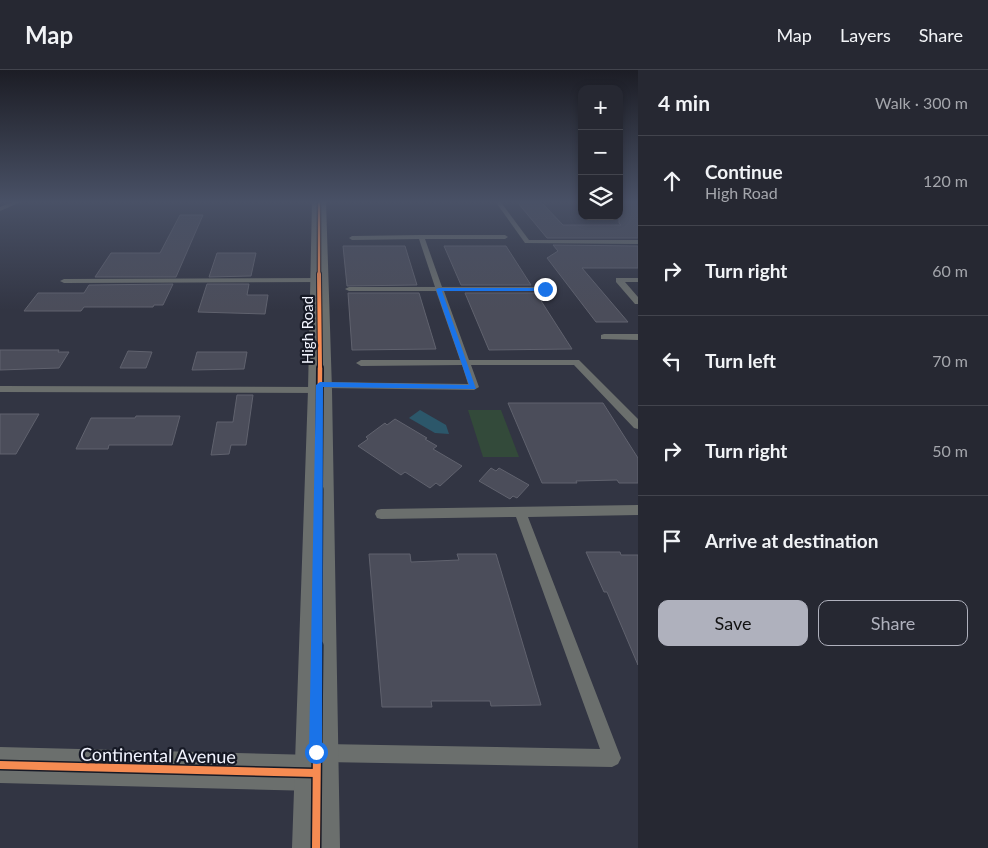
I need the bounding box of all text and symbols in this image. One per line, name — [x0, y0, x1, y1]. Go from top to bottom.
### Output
text: Map — [25, 20, 73, 49]
text: Map — [776, 24, 812, 46]
text: Layers — [840, 24, 891, 46]
text: Share — [919, 24, 963, 46]
map controls — [578, 85, 623, 220]
button: + — [578, 85, 623, 130]
text: 4 min — [658, 90, 710, 115]
text: Walk · 300 m — [875, 93, 968, 112]
button: − — [578, 130, 623, 175]
text: Continue — [705, 160, 783, 183]
icon: ahead — [658, 167, 686, 195]
text: 120 m — [923, 171, 968, 190]
button: layers — [578, 175, 623, 220]
text: High Road — [705, 183, 778, 202]
icon: right — [658, 257, 686, 285]
text: Turn right — [705, 259, 787, 282]
text: 60 m — [932, 261, 968, 280]
route end — [534, 278, 557, 301]
street label: High Road — [298, 296, 316, 364]
icon: left — [658, 347, 686, 375]
text: Turn left — [705, 349, 776, 372]
text: 70 m — [932, 351, 968, 370]
icon: right — [658, 437, 686, 465]
text: Turn right — [705, 439, 787, 462]
text: 50 m — [932, 441, 968, 460]
icon: arrive — [658, 527, 686, 555]
text: Arrive at destination — [705, 529, 878, 552]
button: Save — [658, 600, 808, 646]
button: Share — [818, 600, 968, 646]
route start — [305, 741, 328, 764]
street label: Continental Avenue — [80, 743, 236, 767]

